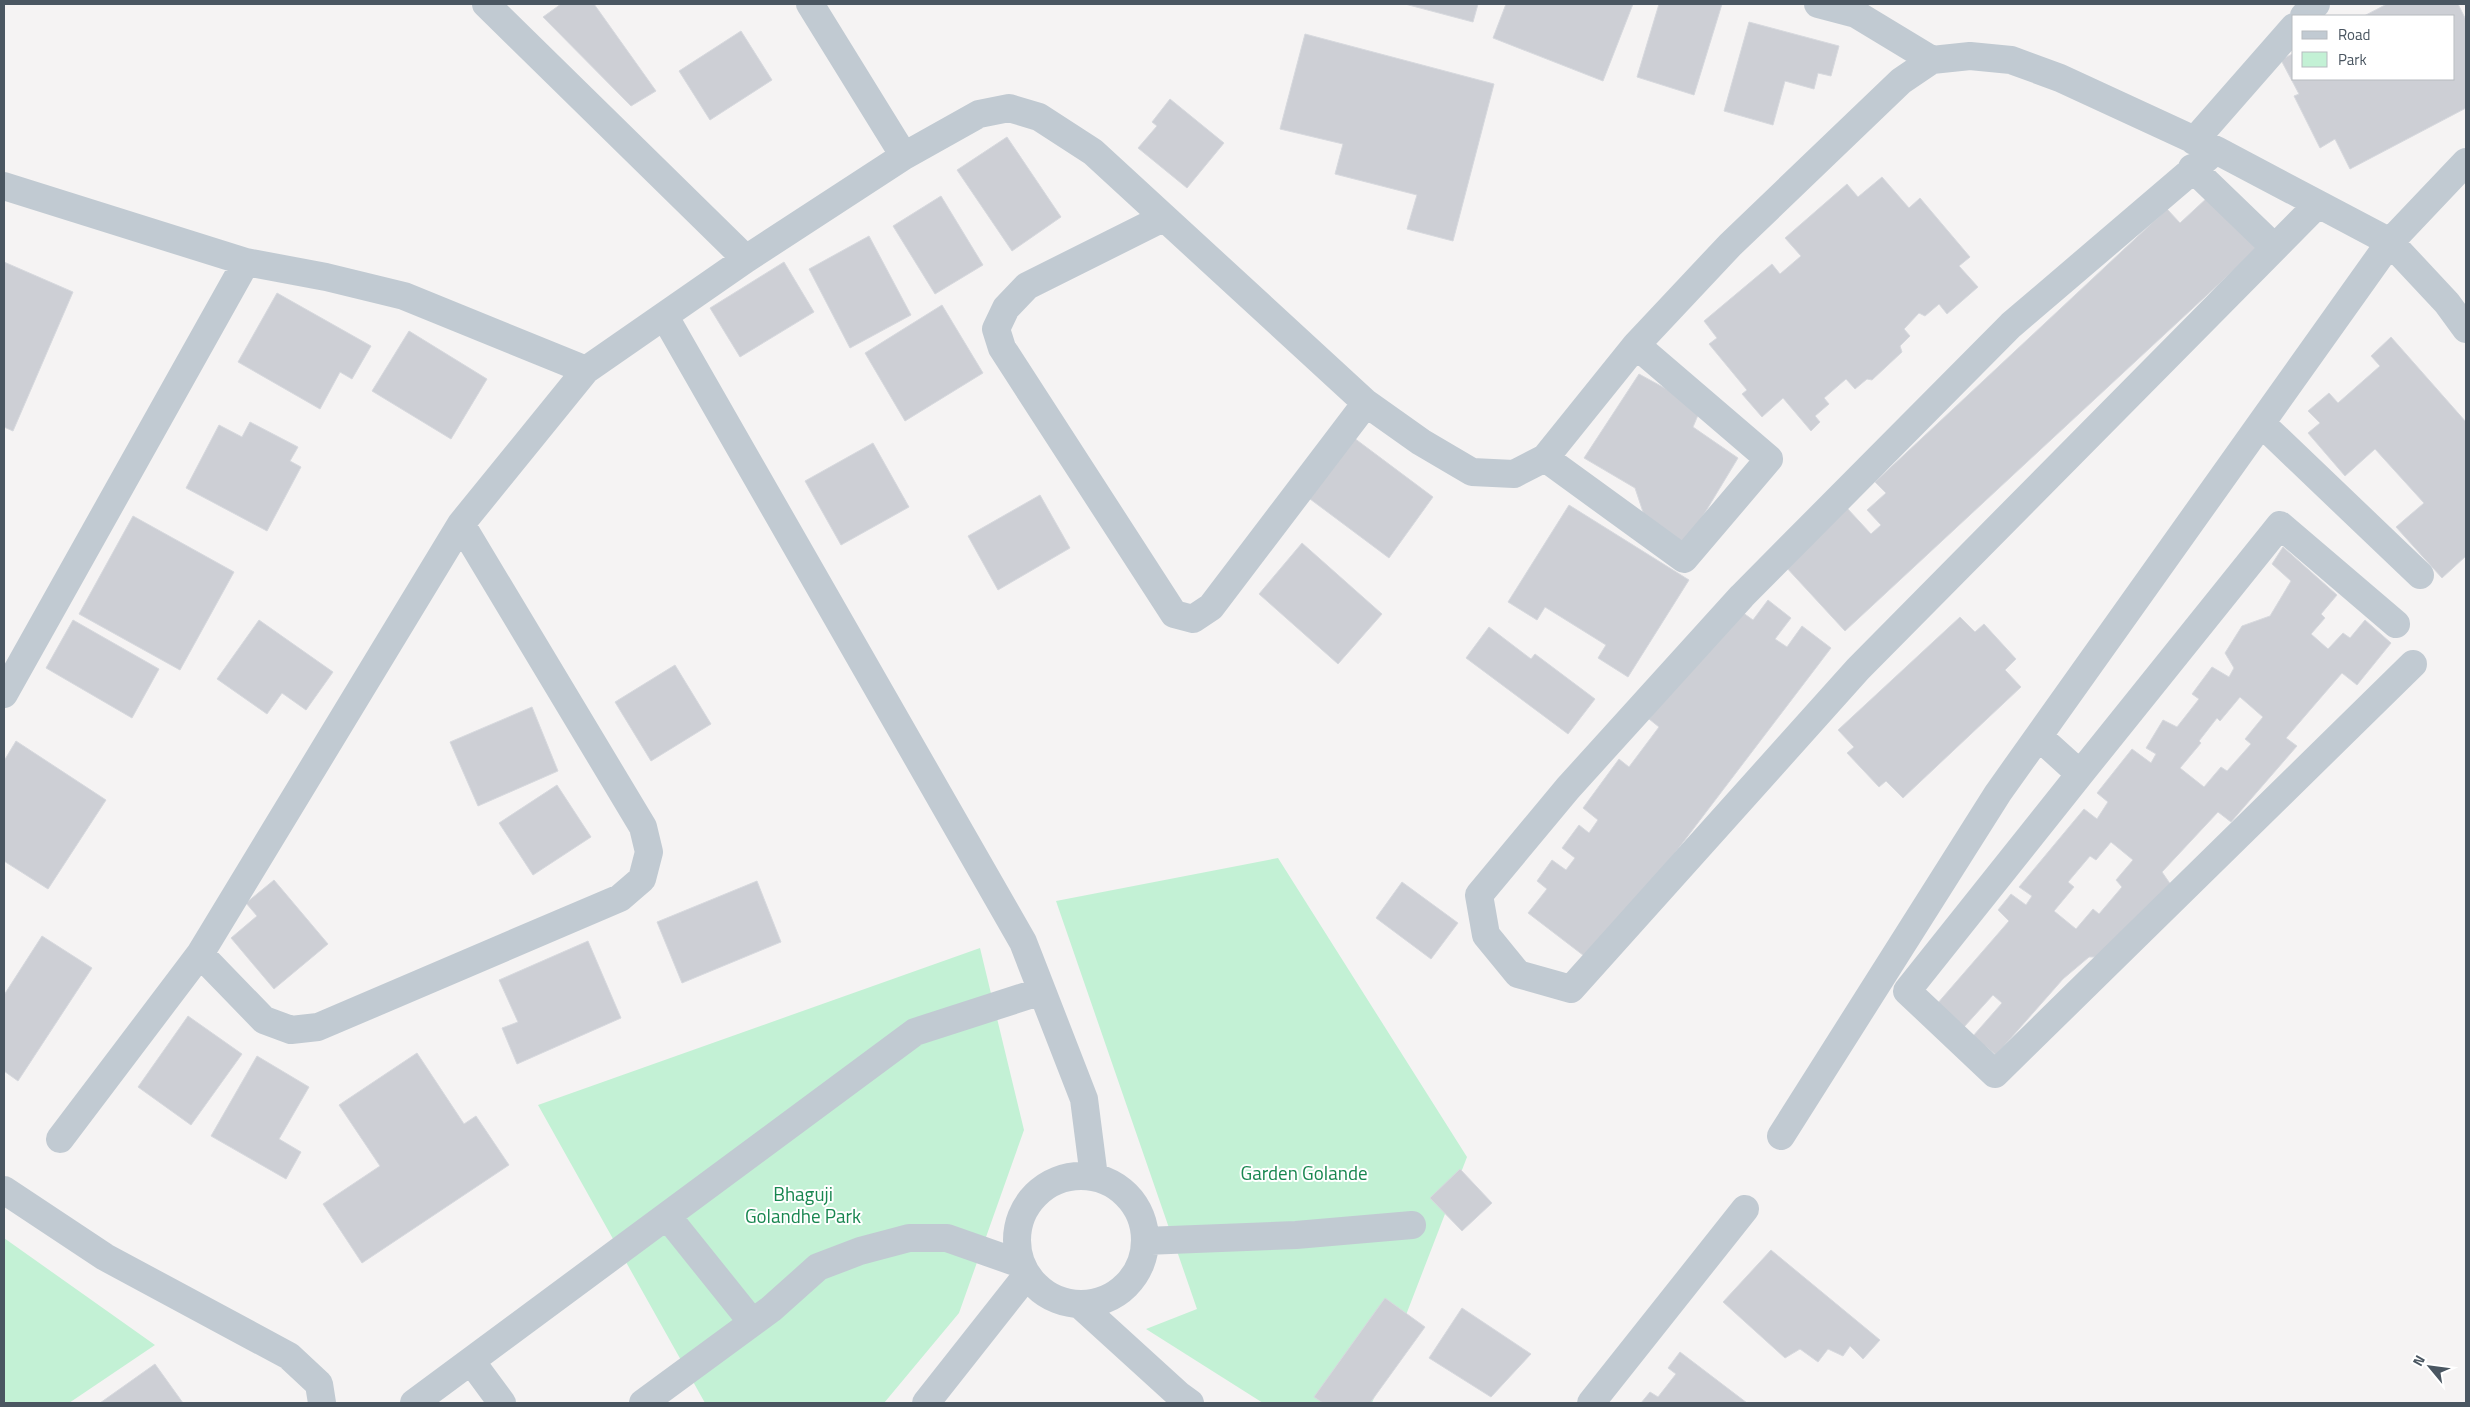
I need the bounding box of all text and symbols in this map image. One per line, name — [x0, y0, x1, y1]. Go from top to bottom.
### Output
legend — [2292, 15, 2455, 80]
text: Road — [2338, 23, 2370, 46]
text: Park — [2338, 48, 2367, 71]
park label: Garden Golande — [1240, 1158, 1368, 1187]
park label: Bhaguji Golandhe Park — [745, 1179, 861, 1230]
north arrow — [2405, 1342, 2455, 1392]
text: N — [2407, 1351, 2430, 1370]

